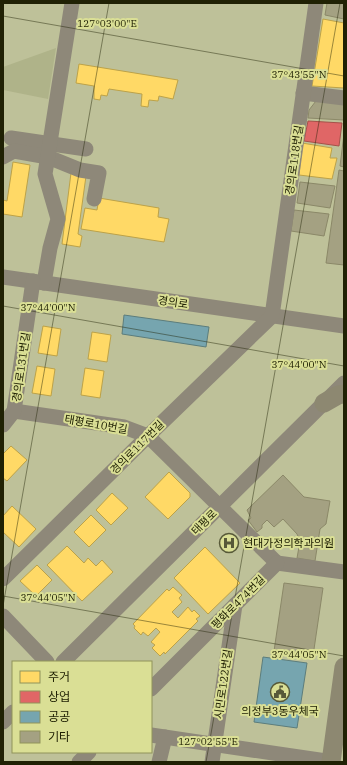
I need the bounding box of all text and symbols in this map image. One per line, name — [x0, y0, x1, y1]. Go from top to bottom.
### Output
text: 127°03'00"E — [77, 17, 137, 30]
text: 37°43'55"N — [272, 68, 327, 81]
street label: 경의로118번길 — [282, 124, 306, 196]
street label: 경의로 — [157, 293, 189, 311]
text: 37°44'00"N — [21, 301, 76, 314]
street label: 경의로131번길 — [9, 331, 33, 403]
text: 37°44'00"N — [272, 358, 327, 371]
street label: 태평로10번길 — [63, 412, 129, 436]
street label: 경의로117번길 — [107, 417, 167, 477]
street label: 태평로 — [188, 506, 220, 538]
hospital icon: 현대가정의학과의원 — [218, 532, 240, 554]
place label: 현대가정의학과의원 — [243, 536, 334, 550]
street label: 평화로474번길 — [208, 572, 268, 632]
text: 37°44'05"N — [21, 591, 76, 604]
street label: 시민로122번길 — [211, 648, 235, 720]
text: 37°44'05"N — [272, 648, 327, 661]
legend — [12, 661, 152, 753]
text: 주거 — [48, 669, 70, 684]
public building icon: 의정부3동우체국 — [269, 681, 291, 703]
text: 상업 — [48, 689, 70, 704]
place label: 의정부3동우체국 — [241, 704, 319, 718]
text: 공공 — [48, 709, 70, 724]
text: 기타 — [48, 729, 70, 744]
text: 127°02'55"E — [178, 735, 238, 748]

